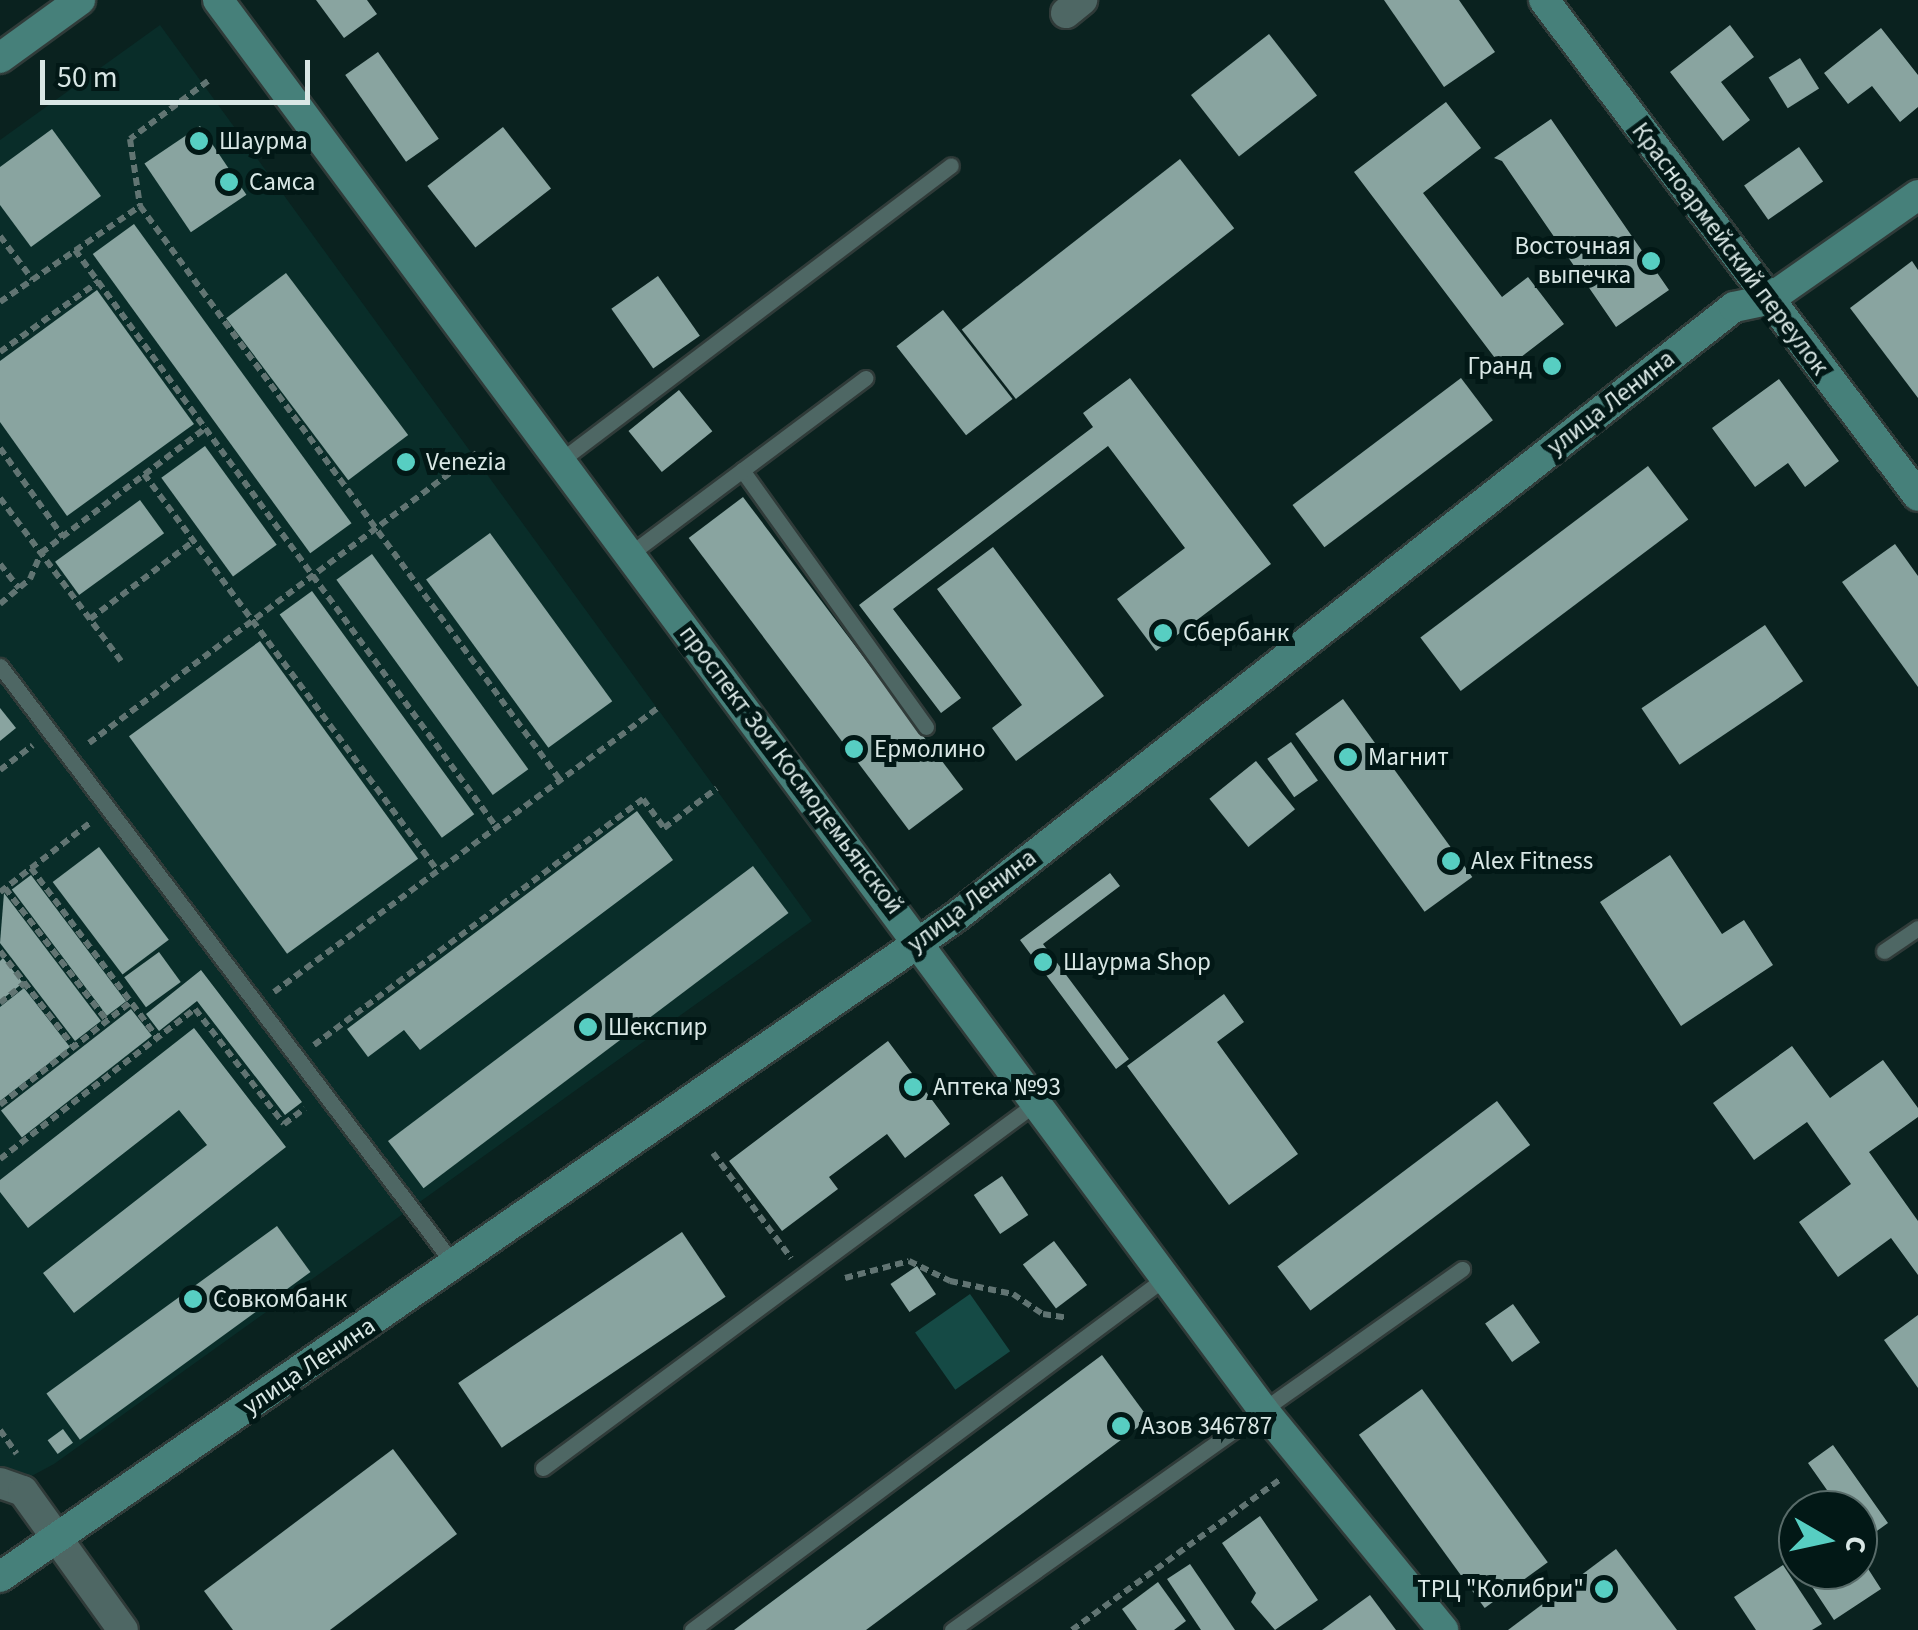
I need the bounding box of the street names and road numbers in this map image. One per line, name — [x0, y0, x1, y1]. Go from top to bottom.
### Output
street label: Красноармейский переулок — [1625, 117, 1835, 381]
street label: улица Ленина — [1541, 344, 1681, 462]
street label: проспект Зои Космодемьянской — [673, 620, 909, 920]
street label: улица Ленина — [902, 843, 1042, 959]
street label: улица Ленина — [237, 1311, 381, 1421]

